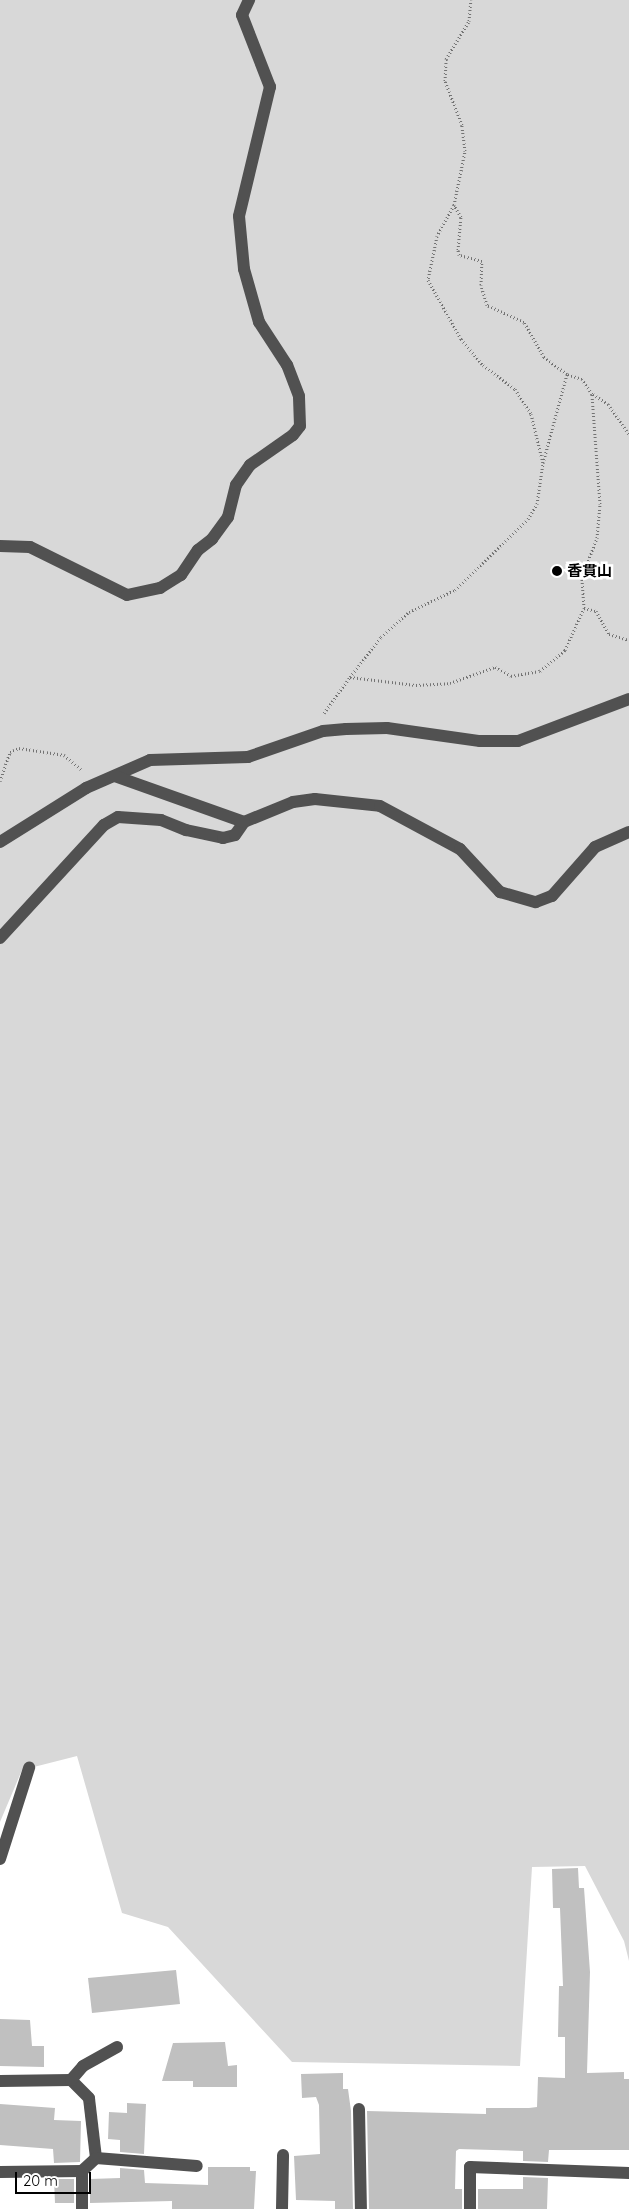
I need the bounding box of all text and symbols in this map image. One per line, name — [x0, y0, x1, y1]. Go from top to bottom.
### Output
place label: 香貫山 — [567, 562, 612, 580]
marker: 香貫山 — [551, 565, 563, 577]
scale bar — [18, 2162, 94, 2194]
text: 20 m — [23, 2171, 58, 2190]

